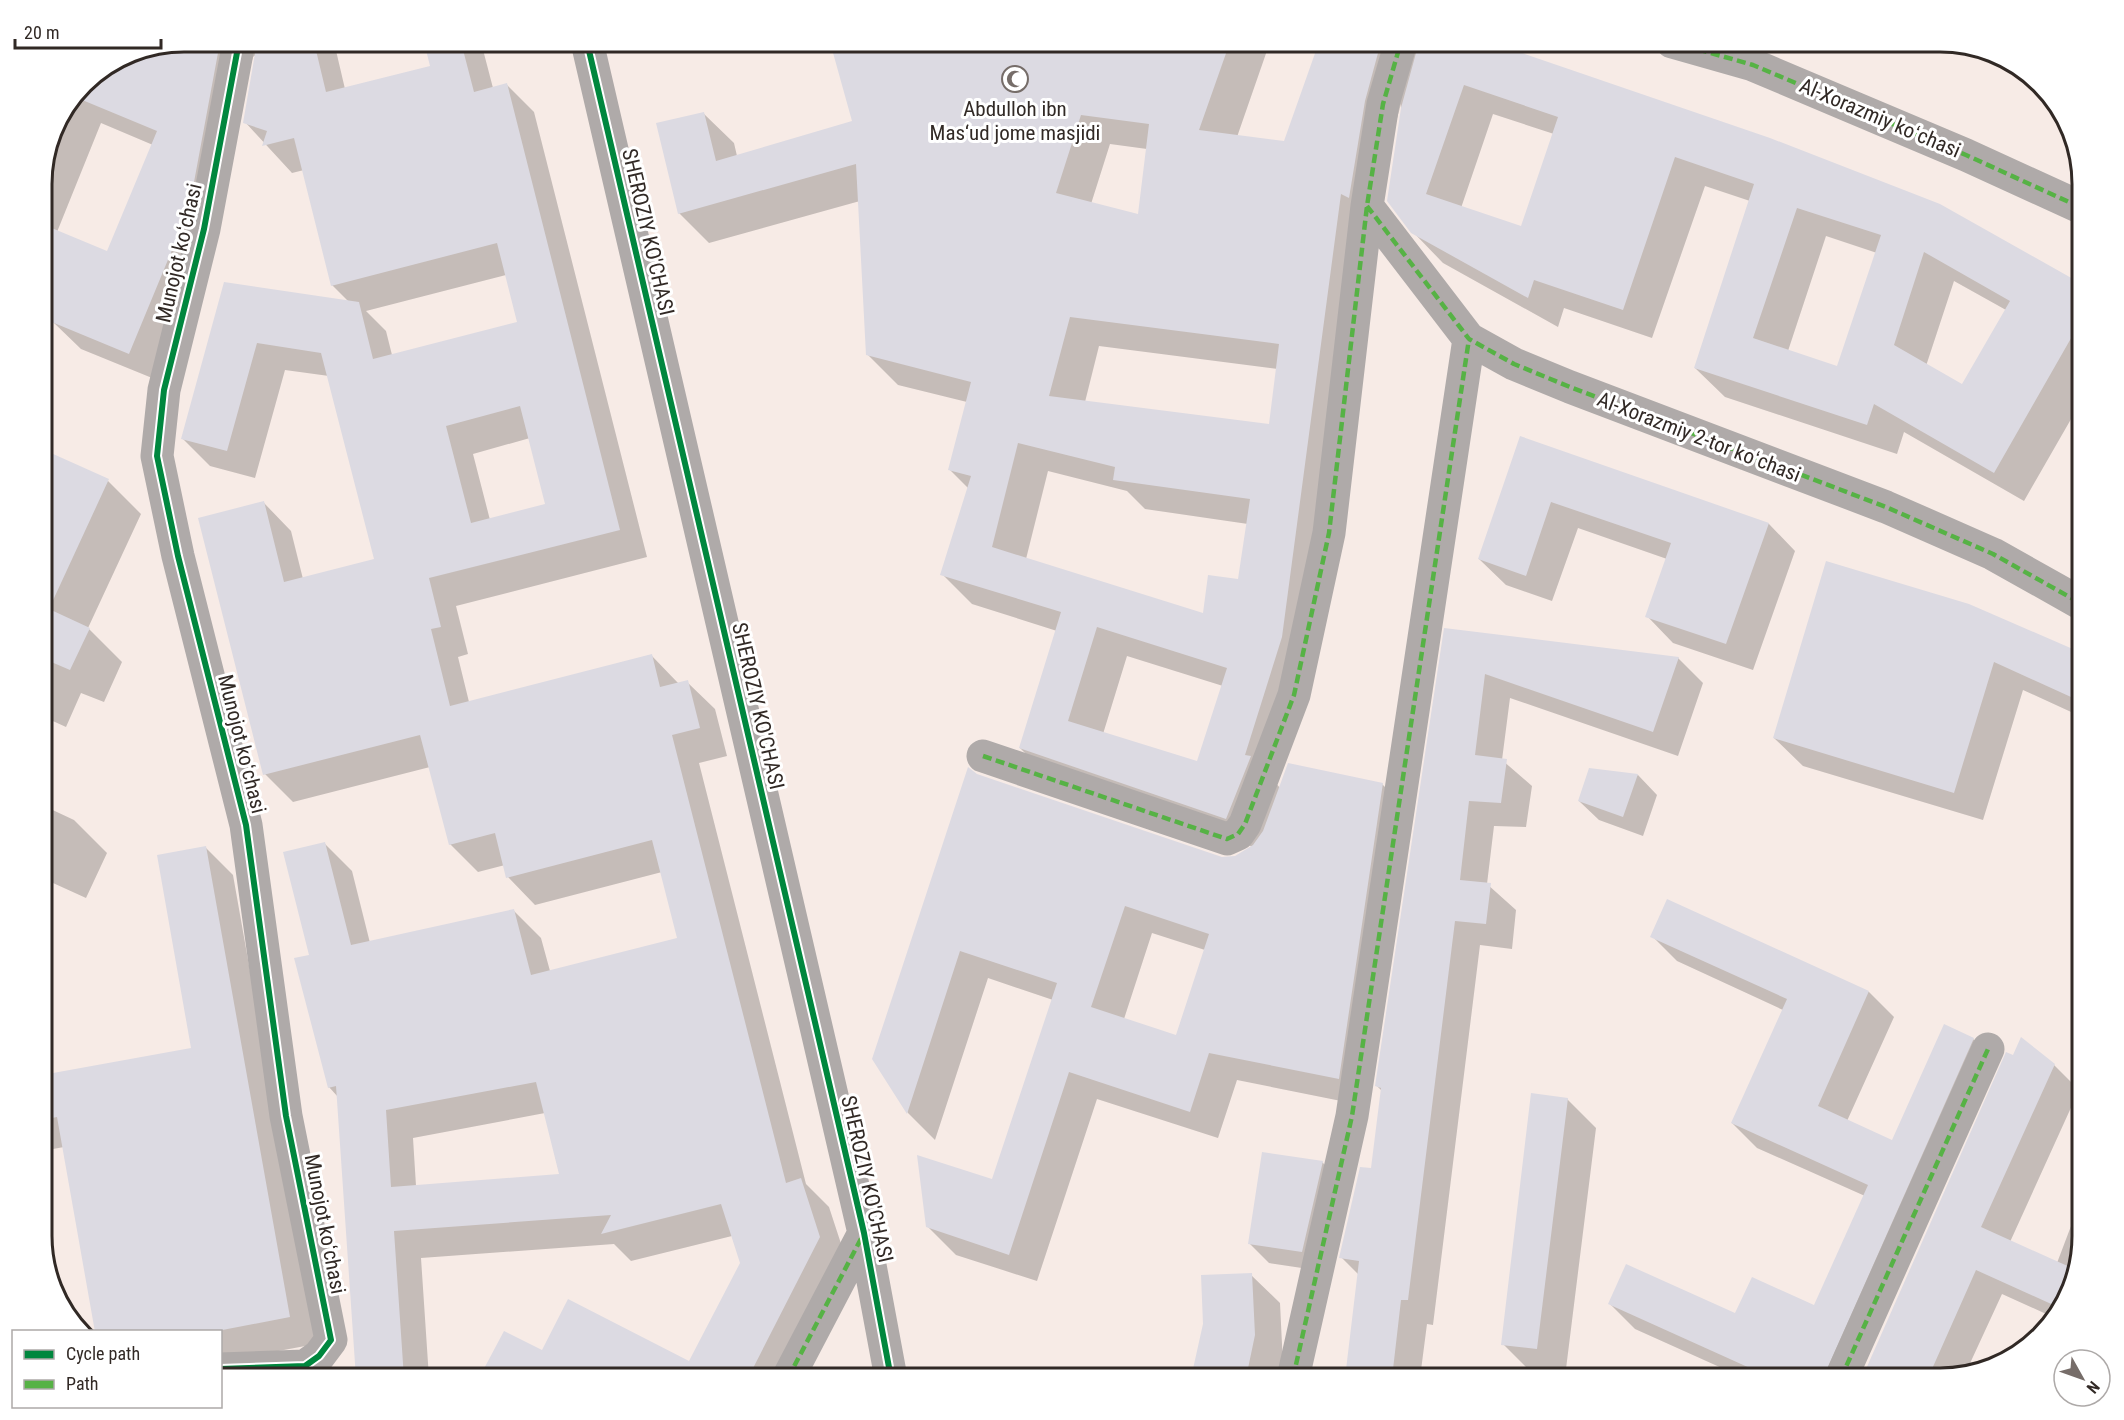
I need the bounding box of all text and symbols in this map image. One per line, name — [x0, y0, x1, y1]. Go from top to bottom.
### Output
scale bar — [15, 12, 160, 50]
text: 20 m — [24, 22, 59, 43]
mosque icon: Abdulloh ibn Mas‘ud jome masjidi — [1000, 64, 1030, 94]
street label: Al-Xorazmiy koʻchasi — [1796, 73, 1964, 163]
place label: Abdulloh ibn Mas‘ud jome masjidi — [930, 97, 1100, 145]
street label: SHEROZIY KO'CHASI — [617, 146, 679, 318]
street label: Munojot koʻchasi — [151, 181, 207, 325]
street label: Al-Xorazmiy 2-tor koʻchasi — [1594, 387, 1804, 487]
street label: SHEROZIY KO'CHASI — [727, 620, 789, 792]
street label: Munojot koʻchasi — [213, 672, 271, 816]
street label: SHEROZIY KO'CHASI — [836, 1093, 898, 1265]
street label: Munojot koʻchasi — [300, 1152, 350, 1296]
legend — [12, 1330, 222, 1408]
text: Cycle path — [66, 1343, 140, 1364]
north arrow — [2052, 1348, 2112, 1408]
text: Path — [66, 1373, 99, 1394]
text: N — [2083, 1377, 2104, 1397]

